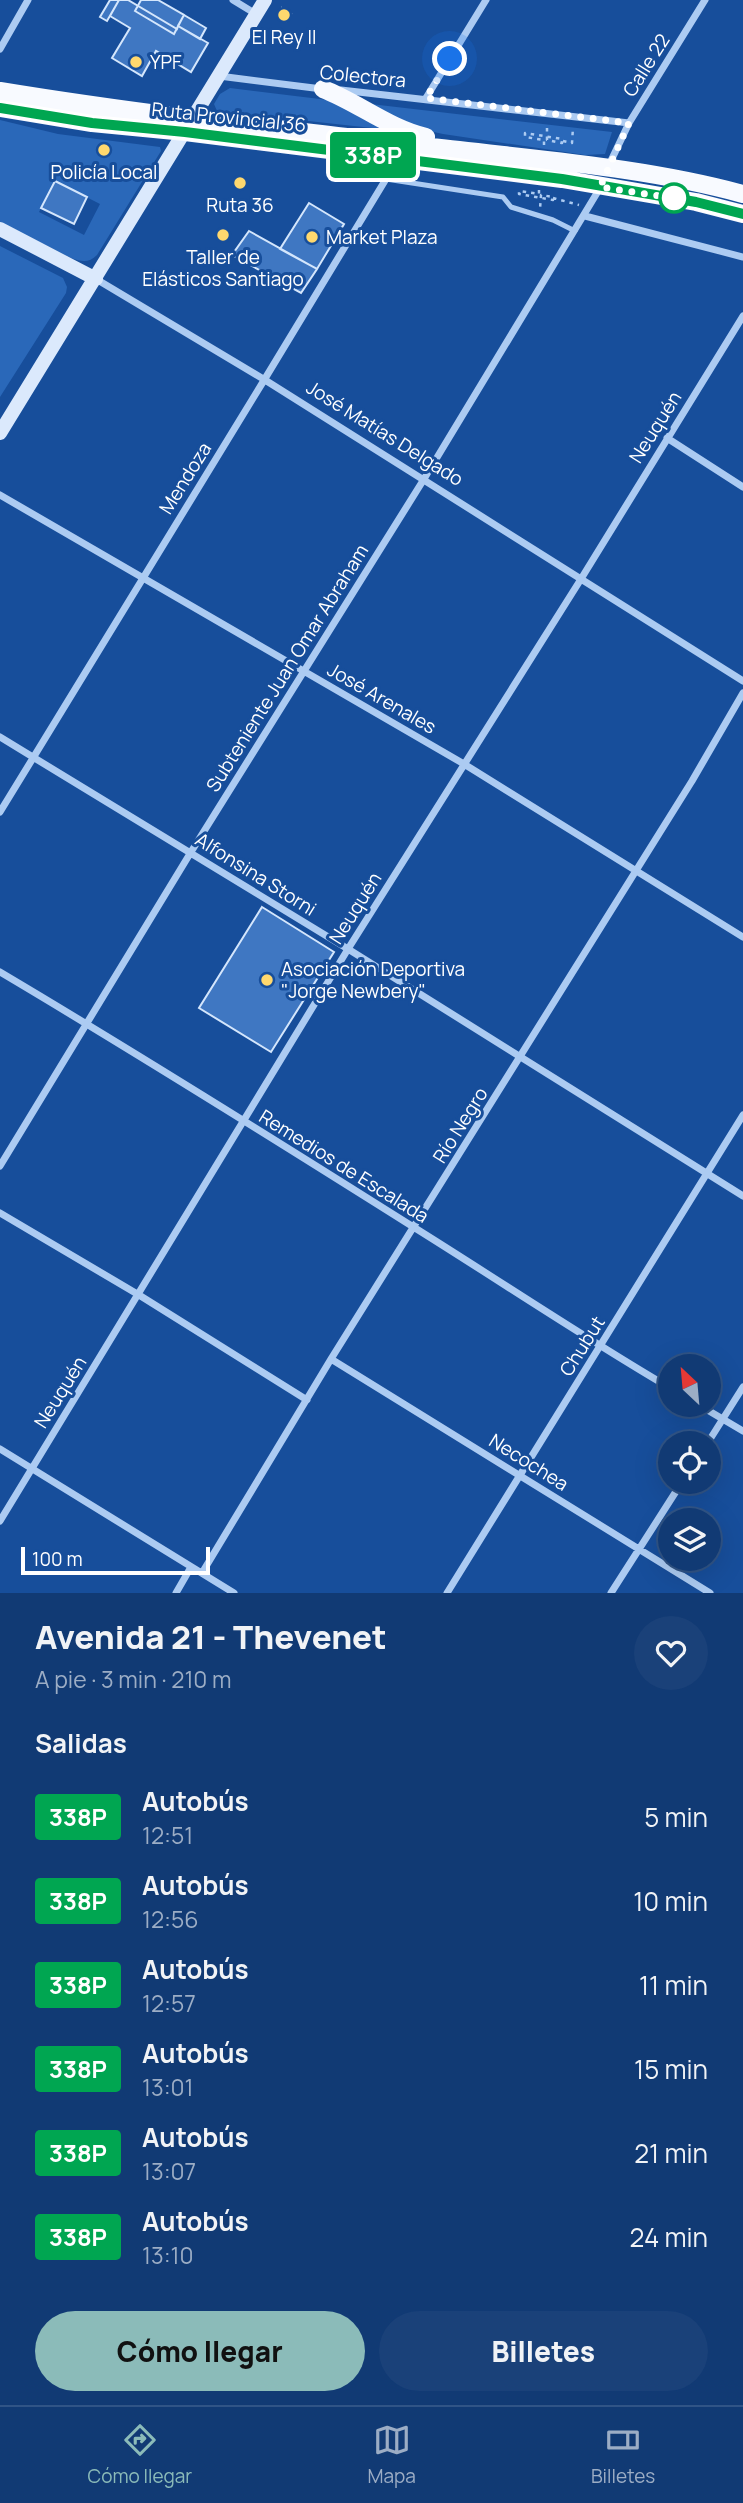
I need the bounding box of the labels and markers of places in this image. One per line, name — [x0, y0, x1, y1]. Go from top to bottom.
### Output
marker: El Rey II — [276, 7, 292, 23]
place label: El Rey II — [252, 24, 316, 50]
place label: YPF — [150, 49, 182, 75]
marker: YPF — [128, 54, 144, 70]
marker: Policía Local — [96, 142, 112, 158]
place label: Policía Local — [51, 159, 157, 185]
marker: Ruta 36 — [232, 175, 248, 191]
unlabelled marker — [659, 183, 689, 213]
place label: Ruta 36 — [206, 192, 274, 218]
place label: Market Plaza — [326, 224, 438, 250]
marker: Taller de Elásticos Santiago — [215, 227, 231, 243]
marker: Market Plaza — [304, 229, 320, 245]
place label: Taller de Elásticos Santiago — [142, 244, 304, 292]
place label: Asociación Deportiva "Jorge Newbery" — [281, 956, 465, 1004]
marker: Asociación Deportiva "Jorge Newbery" — [259, 972, 275, 988]

